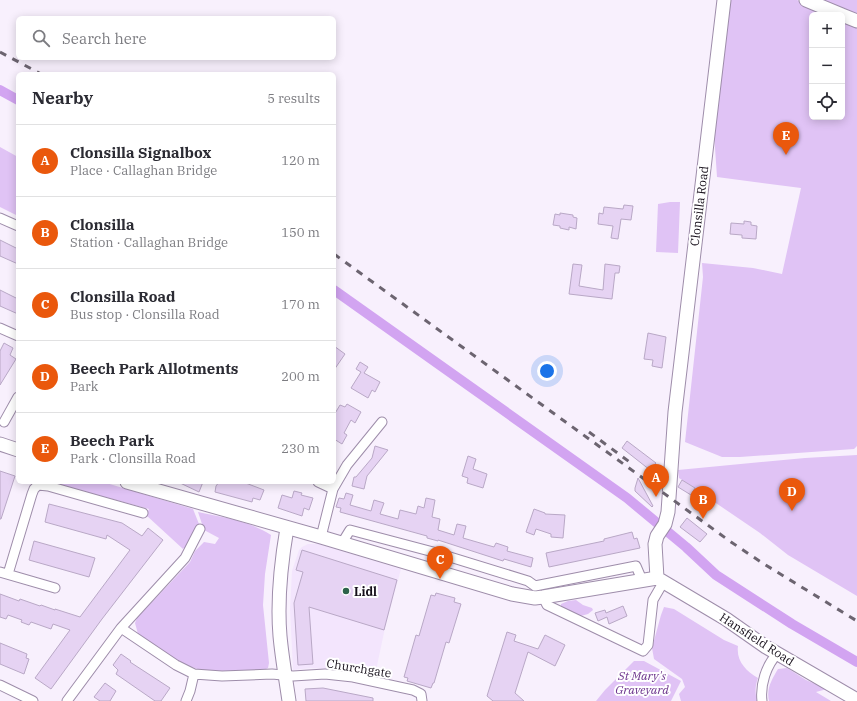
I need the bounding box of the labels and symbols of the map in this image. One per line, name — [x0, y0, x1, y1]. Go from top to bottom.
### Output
pin: E — [773, 122, 799, 155]
street label: Clonsilla Road — [687, 165, 711, 247]
your location — [537, 361, 557, 381]
pin: A — [643, 464, 669, 497]
pin: D — [779, 478, 805, 511]
pin: B — [690, 486, 716, 519]
pin: C — [427, 546, 453, 579]
place label: Lidl — [354, 584, 377, 599]
marker: Lidl — [341, 586, 351, 596]
street label: Hansfield Road — [717, 609, 797, 669]
street label: Churchgate — [326, 655, 392, 681]
park label: St Mary's Graveyard — [615, 668, 669, 697]

